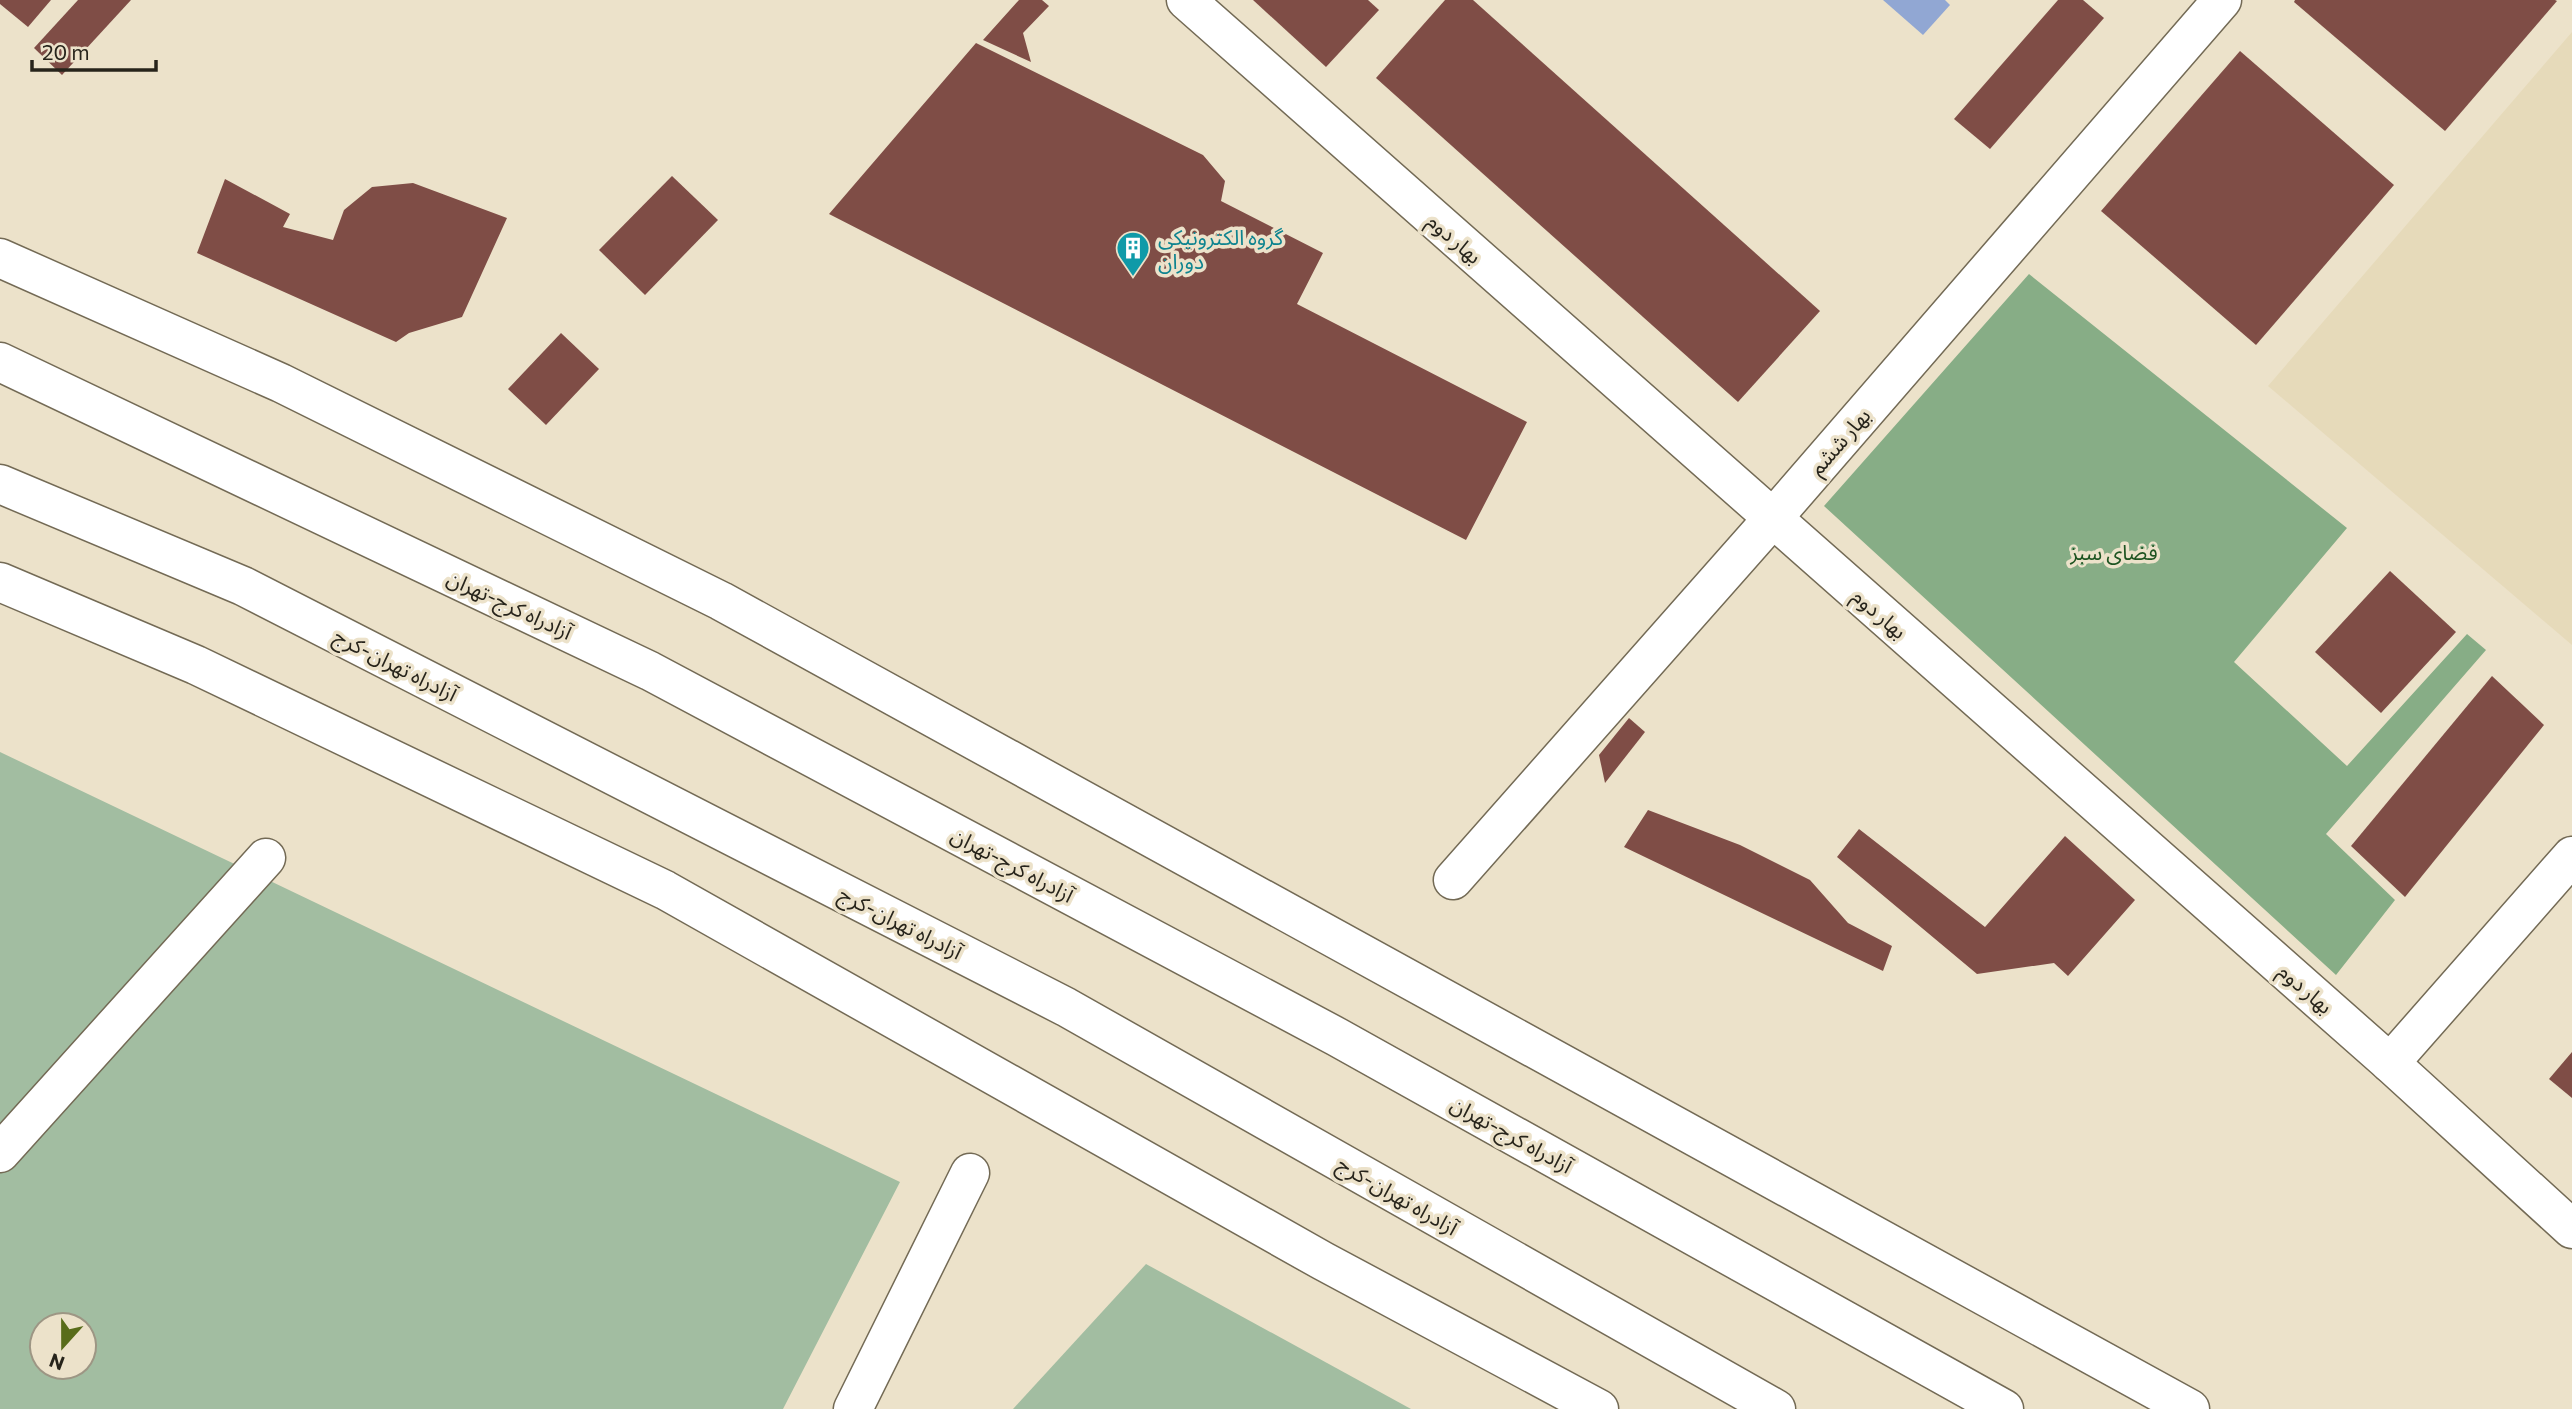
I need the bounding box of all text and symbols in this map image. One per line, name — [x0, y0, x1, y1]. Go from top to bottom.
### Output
scale bar — [32, 28, 156, 72]
text: 20 m — [42, 39, 90, 64]
street label: بهار دوم — [1419, 208, 1487, 272]
place label: گروه الکترونیکی دوران — [1158, 224, 1283, 274]
building icon: گروه الکترونیکی دوران — [1114, 229, 1152, 278]
street label: بهار ششم — [1803, 403, 1878, 482]
park label: فضای سبز — [2069, 539, 2158, 565]
street label: آزادراه کرج-تهران — [442, 564, 577, 648]
street label: بهار دوم — [1844, 583, 1912, 647]
street label: آزادراه تهران-کرج — [328, 622, 463, 710]
street label: آزادراه کرج-تهران — [946, 821, 1079, 911]
street label: آزادراه تهران-کرج — [833, 880, 968, 968]
street label: بهار دوم — [2270, 958, 2338, 1022]
street label: آزادراه کرج-تهران — [1445, 1090, 1578, 1182]
street label: آزادراه تهران-کرج — [1331, 1150, 1464, 1244]
north arrow — [28, 1311, 98, 1381]
text: N — [46, 1349, 68, 1376]

